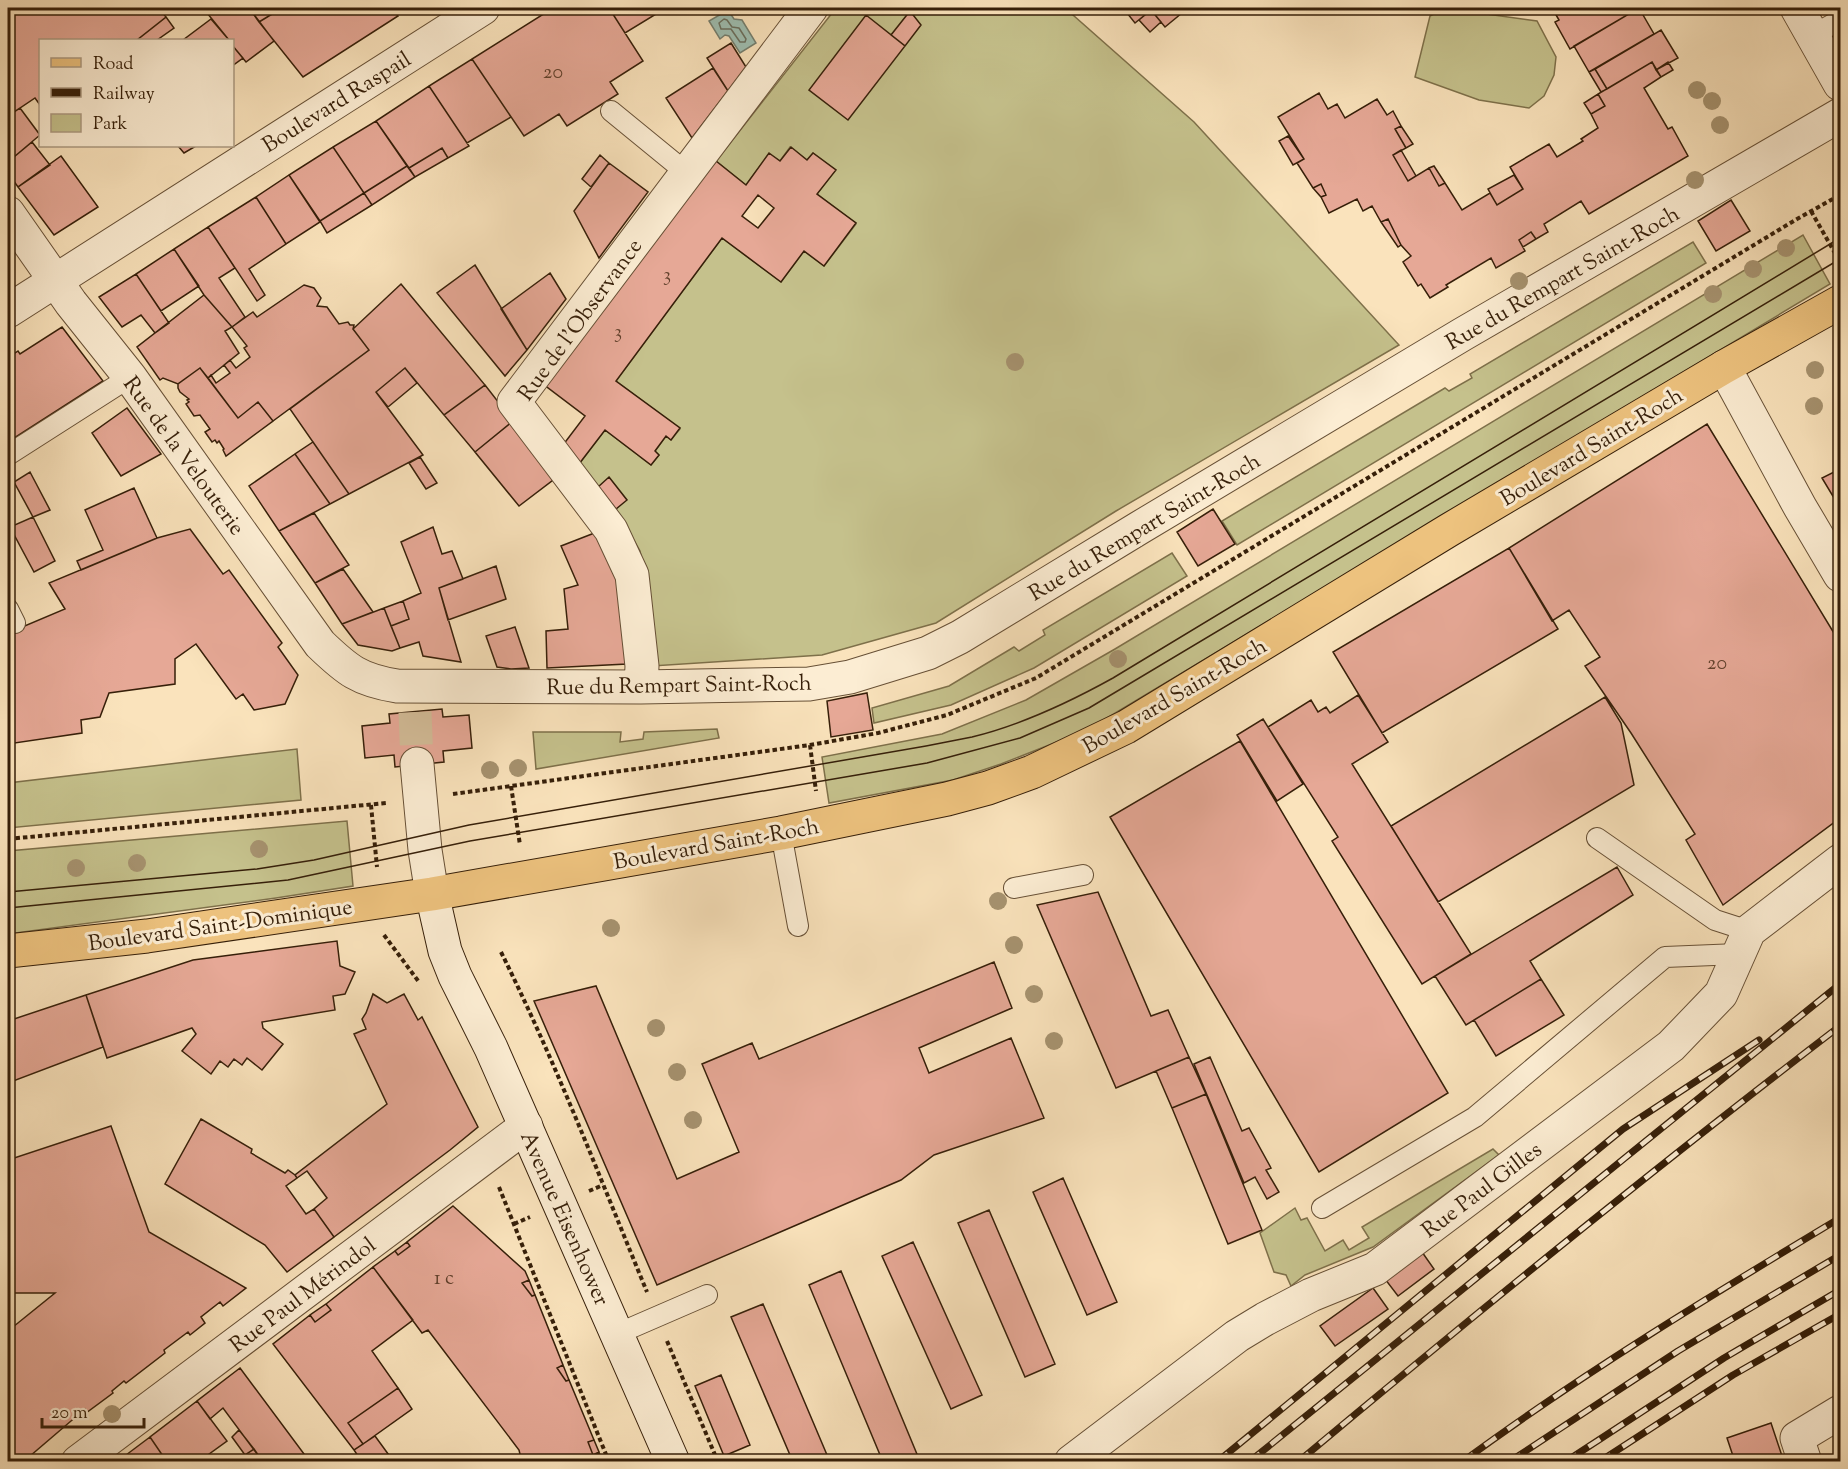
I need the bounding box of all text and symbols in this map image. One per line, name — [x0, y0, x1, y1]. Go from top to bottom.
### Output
legend — [39, 39, 234, 147]
street label: Boulevard Raspail — [257, 45, 418, 162]
text: Road — [93, 52, 133, 78]
house number: 20 — [543, 59, 563, 88]
text: Railway — [93, 82, 155, 108]
text: Park — [93, 112, 128, 138]
street label: Rue du Rempart Saint-Roch — [1441, 199, 1687, 360]
street label: Rue de l'Observance — [511, 233, 651, 409]
house number: 3 — [663, 262, 671, 291]
house number: 3 — [614, 319, 622, 348]
street label: Rue de la Velouterie — [114, 371, 251, 543]
street label: Boulevard Saint-Roch — [1495, 381, 1690, 516]
street label: Rue du Rempart Saint-Roch — [1024, 446, 1268, 611]
street label: Boulevard Saint-Roch — [1077, 632, 1274, 764]
house number: 20 — [1707, 650, 1727, 679]
street label: Rue du Rempart Saint-Roch — [546, 669, 812, 705]
street label: Boulevard Saint-Roch — [611, 812, 822, 880]
street label: Boulevard Saint-Dominique — [86, 893, 355, 961]
street label: Avenue Eisenhower — [510, 1127, 616, 1312]
street label: Rue Paul Gilles — [1416, 1135, 1550, 1247]
street label: Rue Paul Mérindol — [224, 1231, 384, 1362]
house number: 1 c — [434, 1265, 454, 1294]
scale bar — [42, 1391, 144, 1429]
text: 20 m — [51, 1401, 88, 1427]

